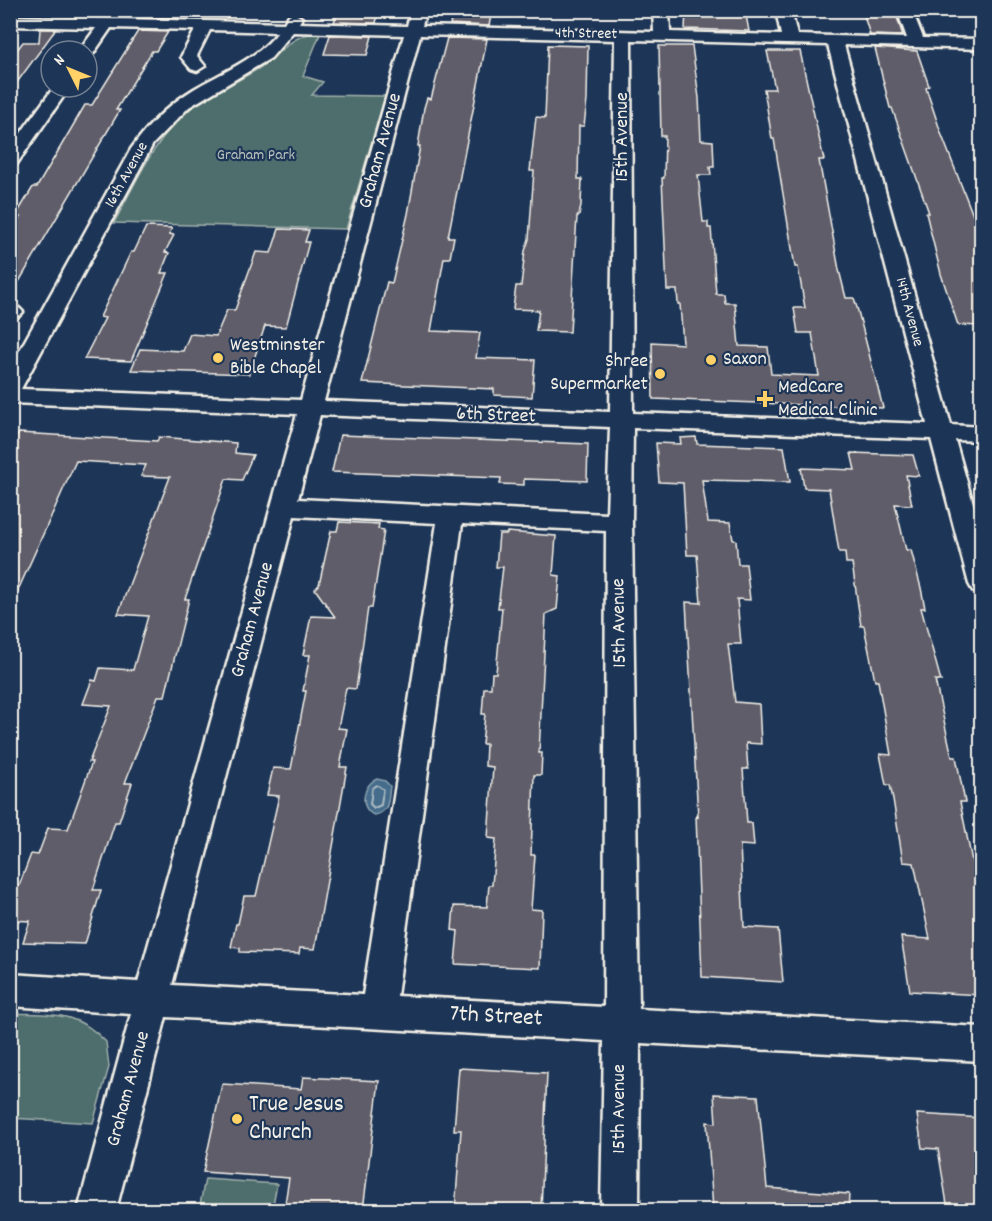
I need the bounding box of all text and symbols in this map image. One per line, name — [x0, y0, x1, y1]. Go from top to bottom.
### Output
street label: 4th Street — [555, 22, 617, 46]
north arrow — [39, 39, 99, 99]
text: N — [49, 50, 71, 71]
street label: Graham Avenue — [352, 90, 410, 212]
street label: 15th Avenue — [609, 92, 637, 182]
street label: 16th Avenue — [99, 138, 155, 212]
park label: Graham Park — [217, 144, 295, 167]
street label: 14th Avenue — [889, 275, 929, 349]
place label: Westminster Bible Chapel — [230, 332, 325, 383]
place label: Saxon — [723, 346, 767, 374]
place label: Shree Supermarket — [550, 348, 648, 399]
marker: Westminster Bible Chapel — [211, 351, 225, 365]
marker: Saxon — [704, 353, 718, 367]
marker: Shree Supermarket — [653, 367, 667, 381]
place label: MedCare Medical Clinic — [778, 374, 878, 425]
marker: MedCare Medical Clinic — [756, 390, 774, 408]
street label: 6th Street — [456, 401, 536, 431]
street label: Graham Avenue — [224, 559, 282, 681]
street label: 15th Avenue — [605, 578, 635, 668]
street label: 7th Street — [449, 998, 543, 1036]
street label: Graham Avenue — [100, 1028, 158, 1150]
street label: 15th Avenue — [606, 1064, 634, 1154]
place label: True Jesus Church — [249, 1088, 344, 1150]
marker: True Jesus Church — [230, 1112, 244, 1126]

